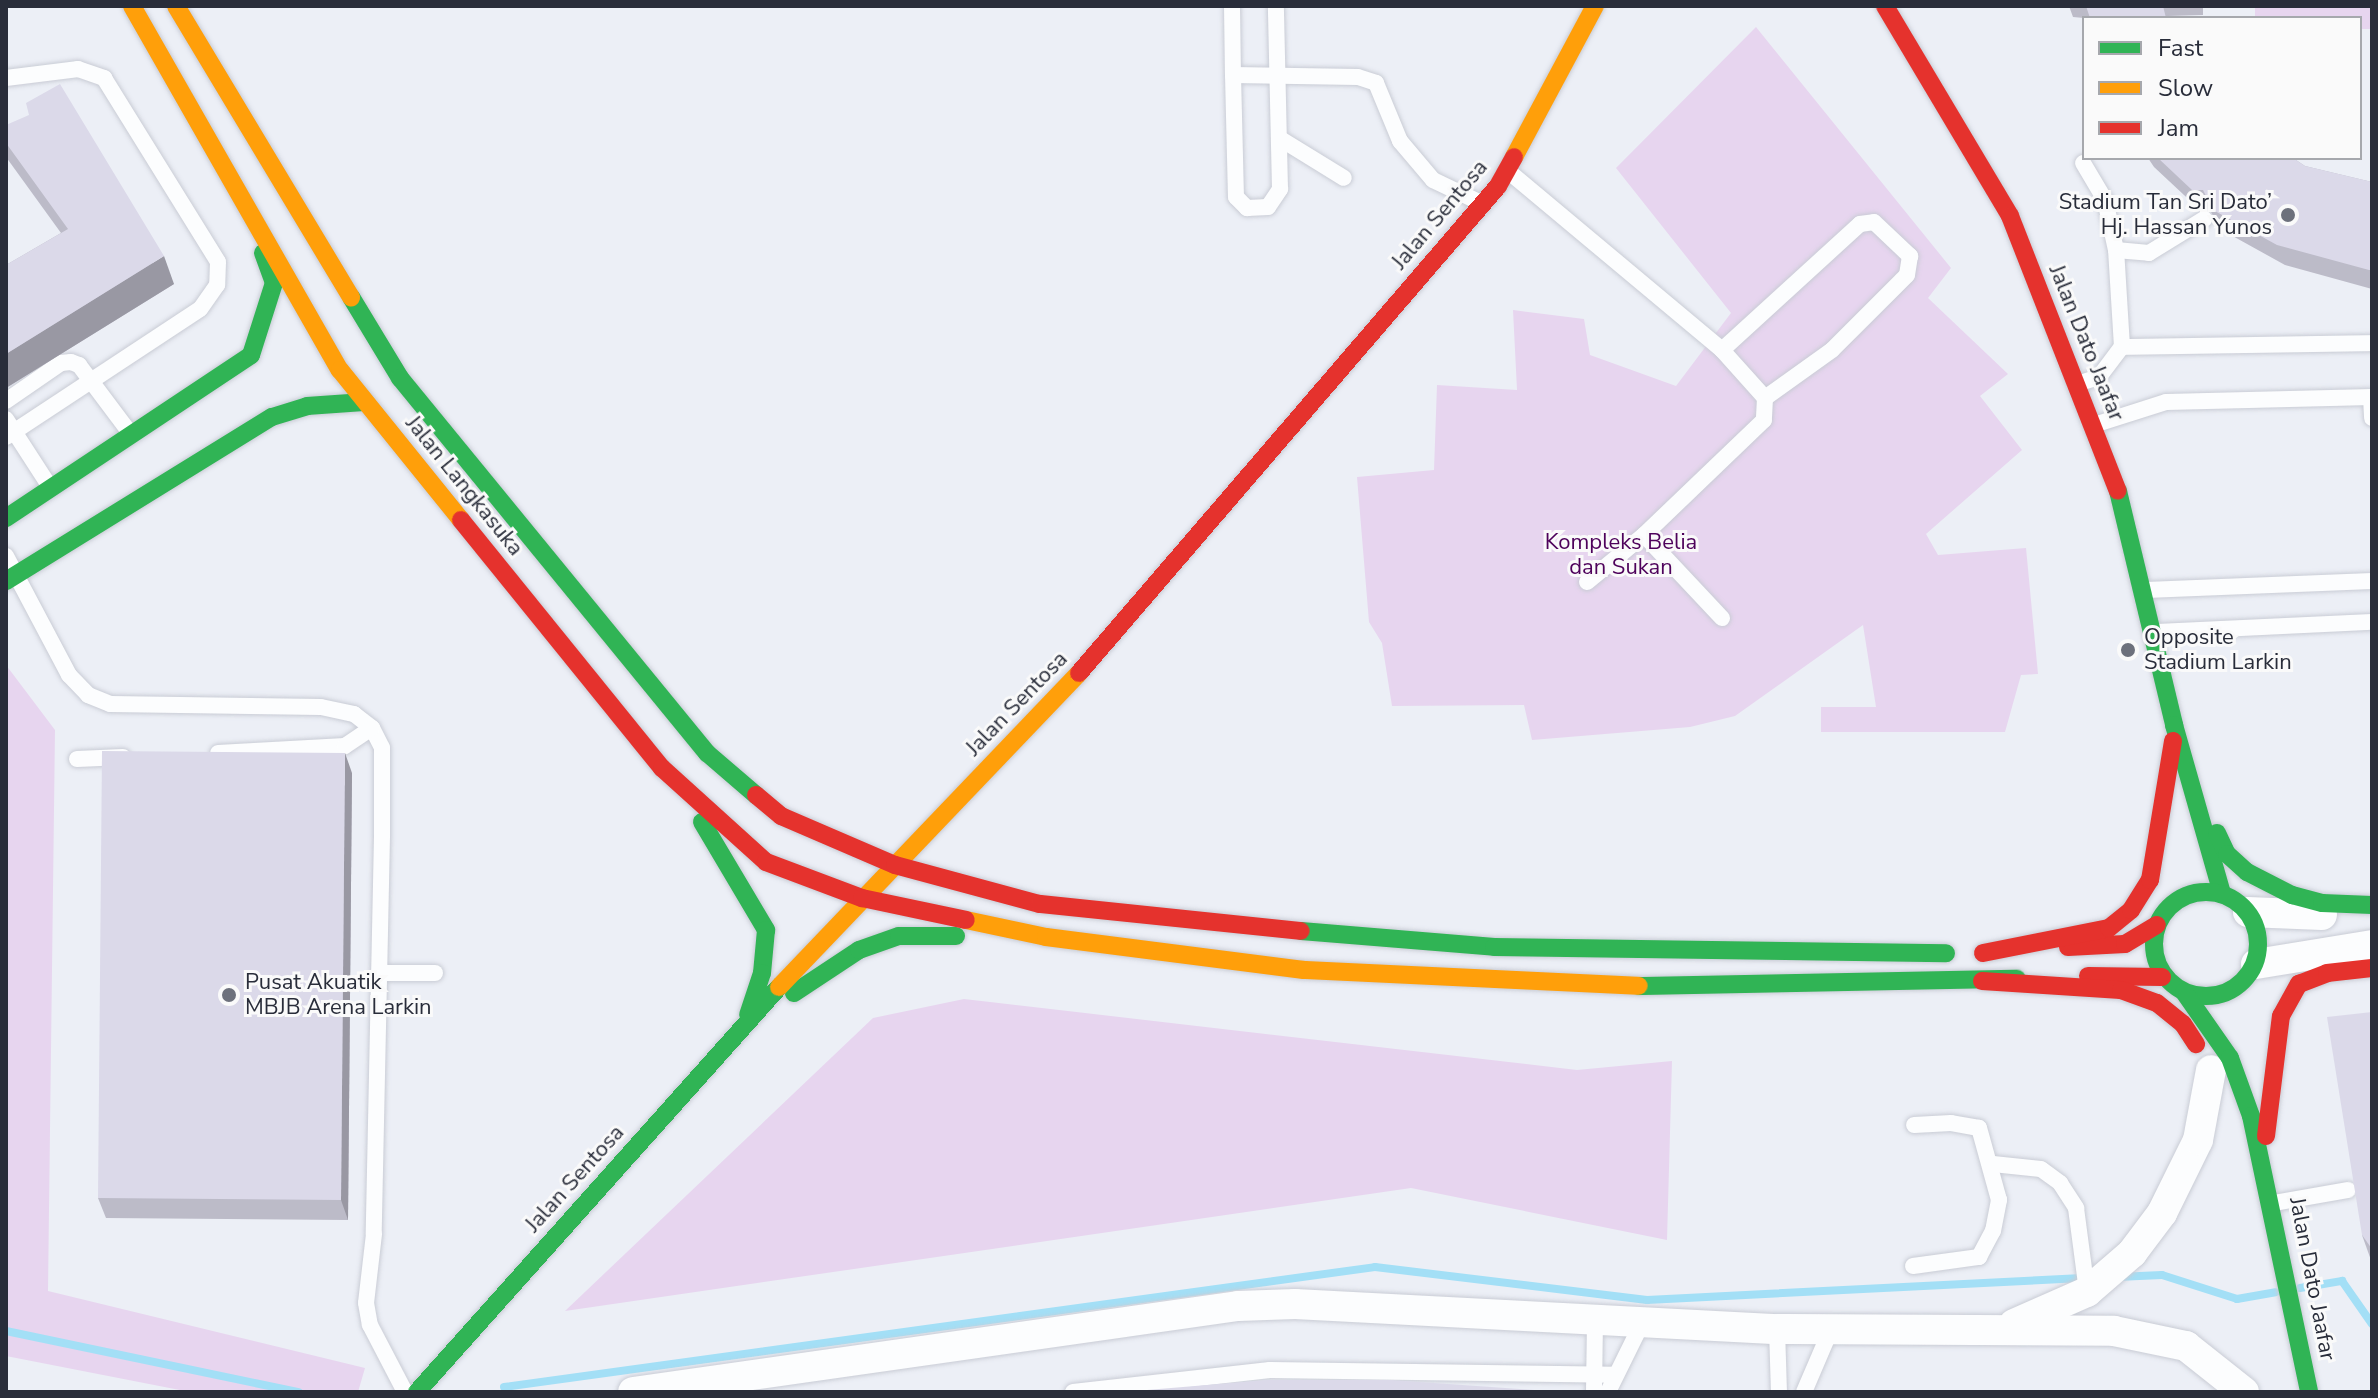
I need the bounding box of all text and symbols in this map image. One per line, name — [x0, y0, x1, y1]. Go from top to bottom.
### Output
legend — [2082, 16, 2362, 160]
text: Fast — [2158, 32, 2203, 64]
text: Slow — [2158, 72, 2213, 104]
text: Jam — [2158, 112, 2199, 144]
street label: Jalan Sentosa — [1387, 155, 1493, 275]
place label: Stadium Tan Sri Dato’ Hj. Hassan Yunos — [2059, 189, 2272, 240]
marker: Stadium Tan Sri Dato’ Hj. Hassan Yunos — [2279, 206, 2297, 224]
street label: Jalan Dato Jaafar — [2043, 261, 2129, 425]
street label: Jalan Langkasuka — [400, 411, 528, 561]
park label: Kompleks Belia dan Sukan — [1545, 529, 1697, 580]
place label: Opposite Stadium Larkin — [2144, 624, 2292, 676]
marker: Opposite Stadium Larkin — [2119, 641, 2137, 659]
street label: Jalan Sentosa — [961, 646, 1073, 762]
place label: Pusat Akuatik MBJB Arena Larkin — [245, 969, 432, 1020]
marker: Pusat Akuatik MBJB Arena Larkin — [220, 986, 238, 1004]
street label: Jalan Sentosa — [520, 1120, 630, 1238]
street label: Jalan Dato Jaafar — [2283, 1195, 2341, 1363]

